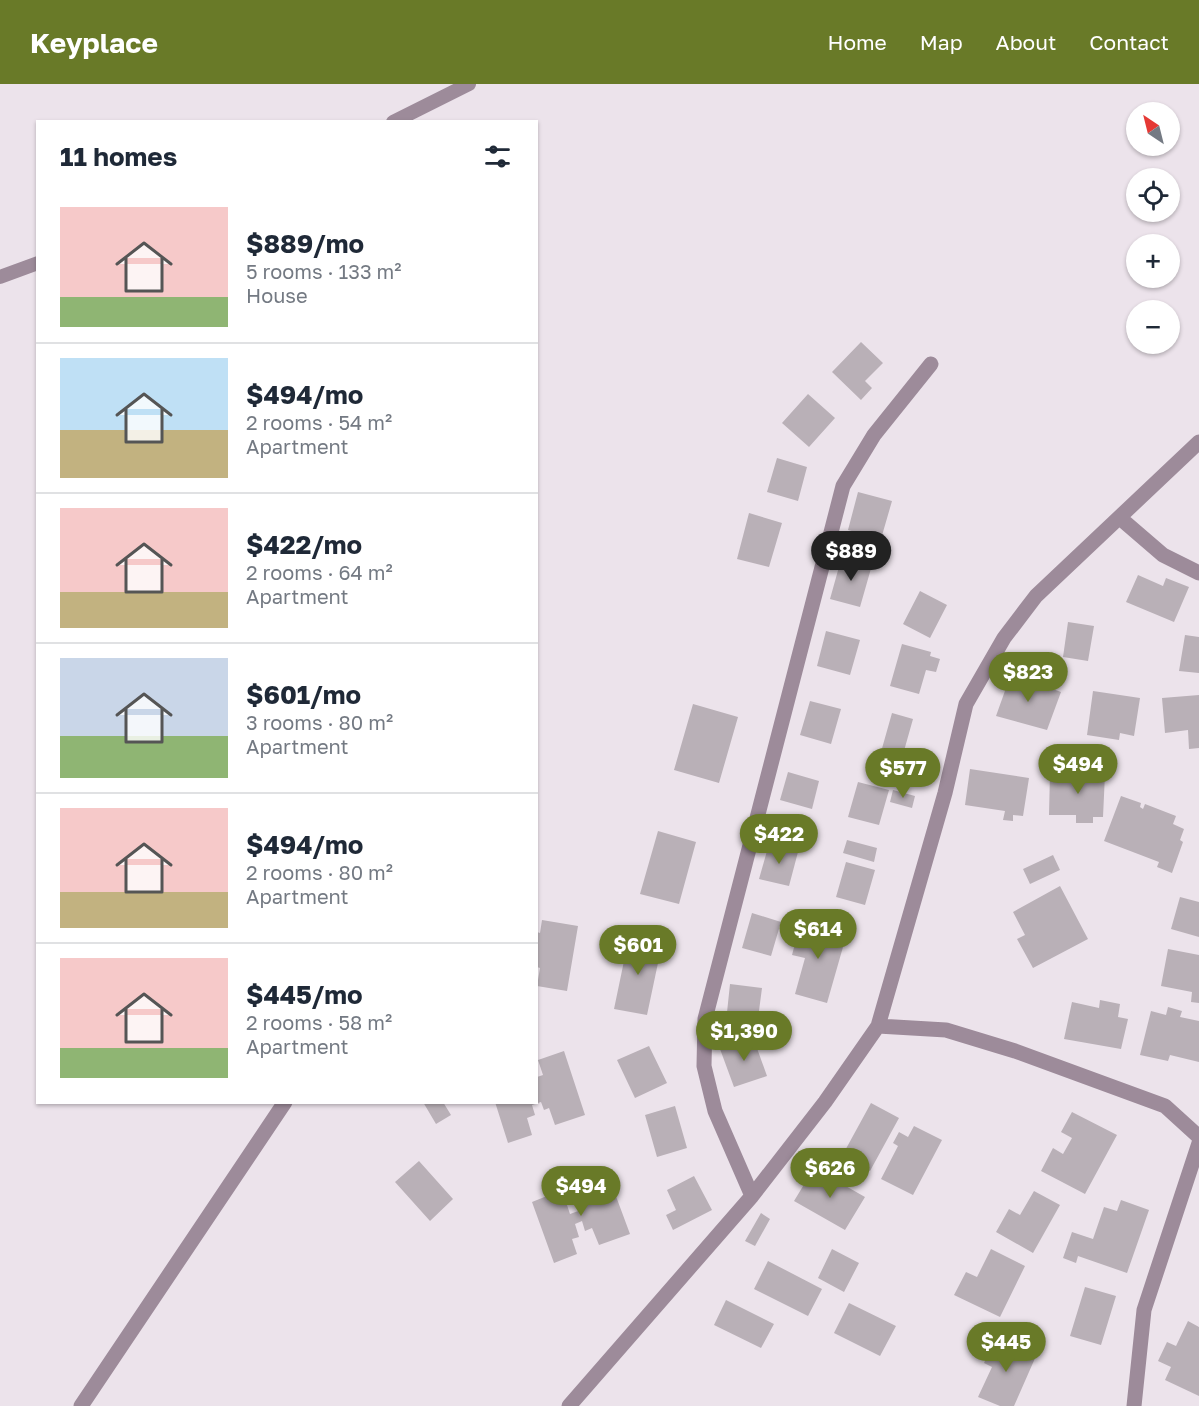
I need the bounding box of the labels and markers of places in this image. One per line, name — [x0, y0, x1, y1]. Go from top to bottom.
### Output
pin: $889 — [815, 531, 887, 582]
pin: $823 — [992, 652, 1064, 703]
pin: $494 — [1042, 744, 1114, 795]
pin: $577 — [867, 748, 939, 799]
pin: $422 — [743, 814, 815, 865]
pin: $614 — [782, 909, 854, 960]
pin: $601 — [602, 925, 674, 976]
pin: $1,390 — [695, 1011, 793, 1062]
pin: $626 — [794, 1148, 866, 1199]
pin: $494 — [545, 1166, 617, 1217]
pin: $445 — [970, 1322, 1042, 1373]

